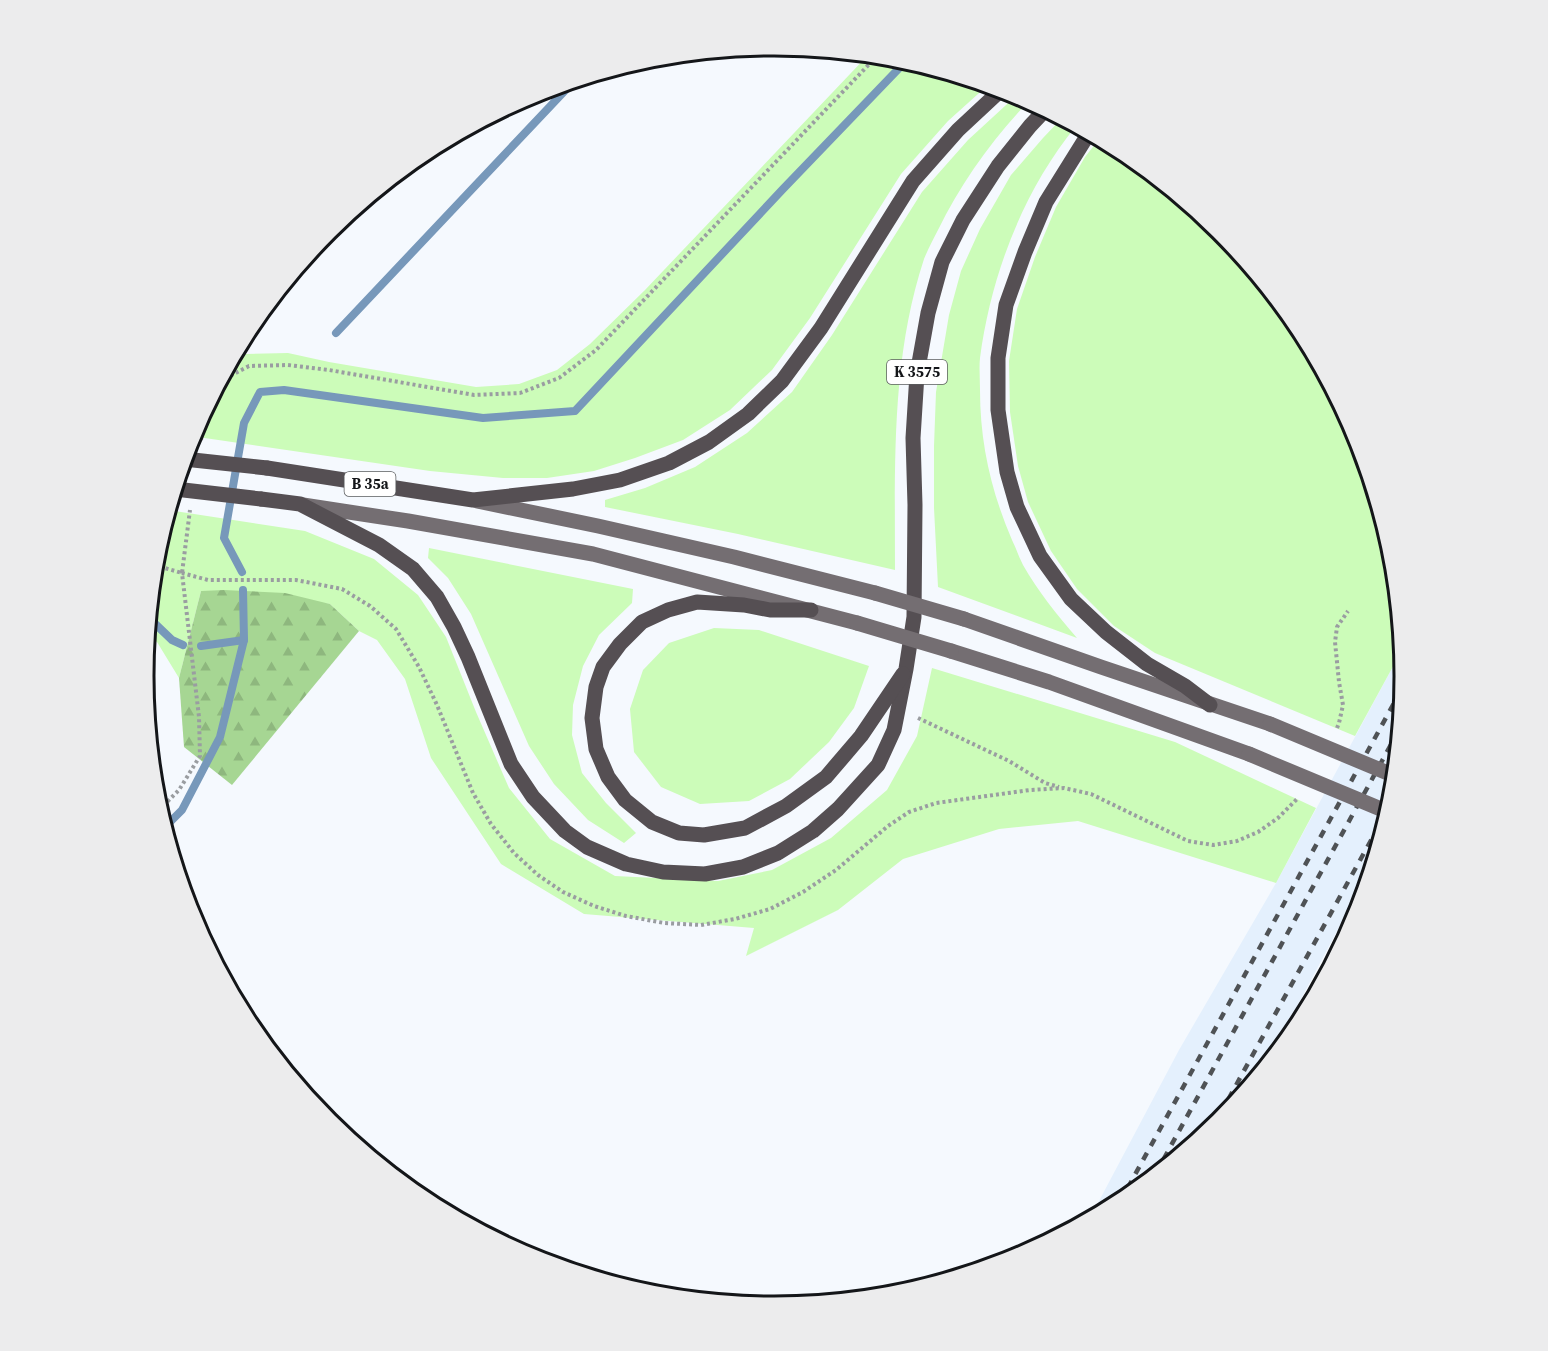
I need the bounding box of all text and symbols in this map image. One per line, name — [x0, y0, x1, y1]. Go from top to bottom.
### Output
road number: K 3575 — [887, 360, 947, 384]
road number: B 35a — [344, 472, 395, 496]

